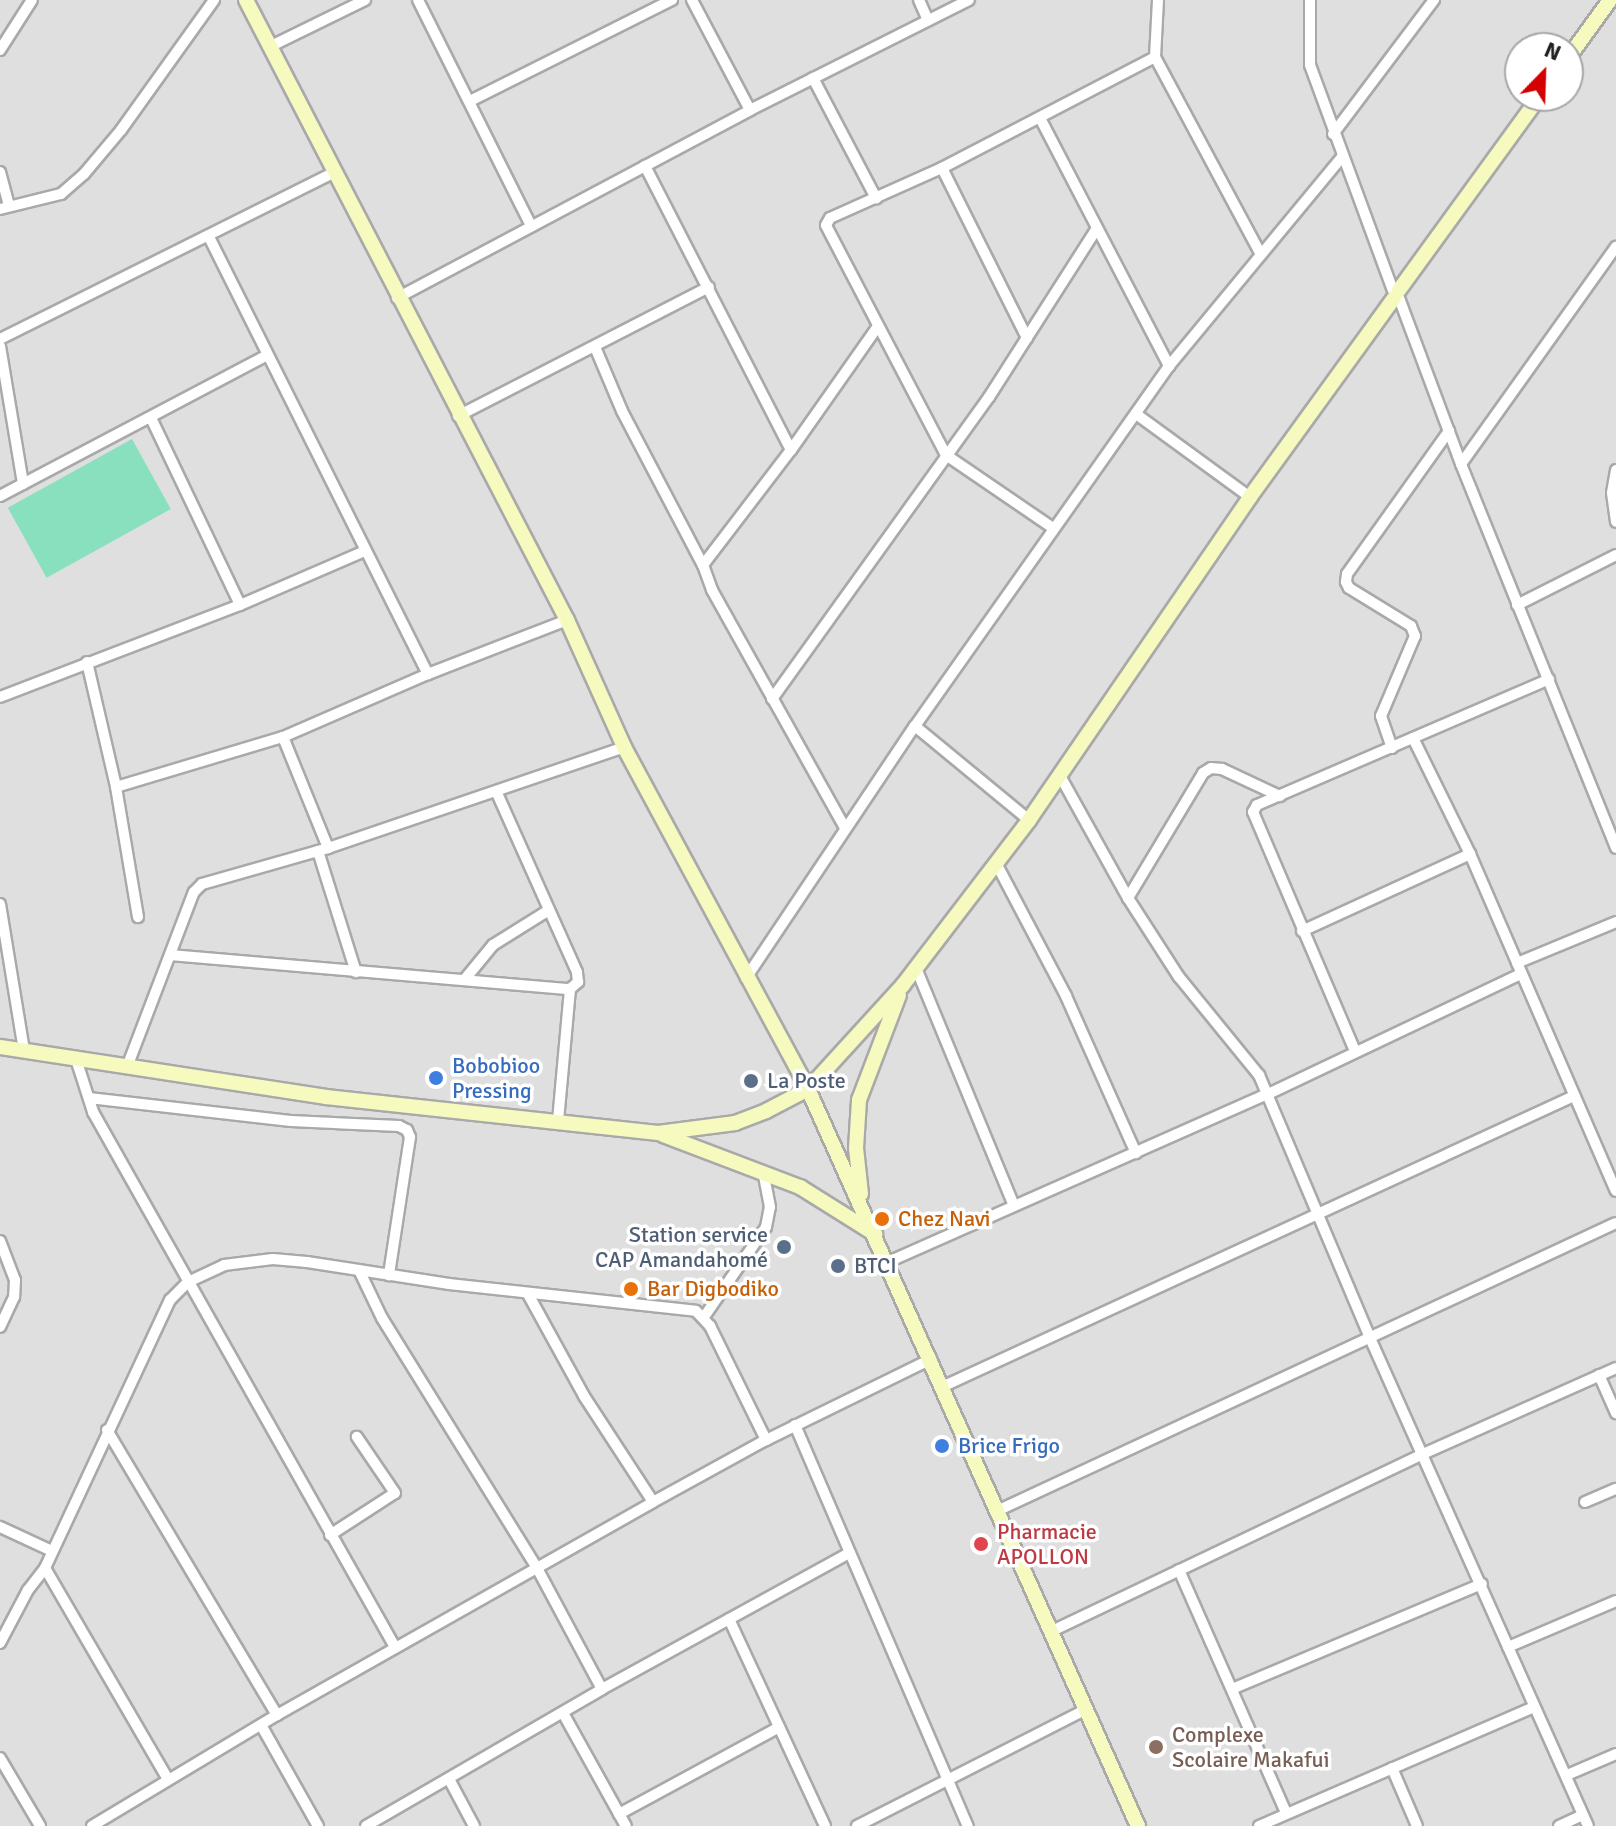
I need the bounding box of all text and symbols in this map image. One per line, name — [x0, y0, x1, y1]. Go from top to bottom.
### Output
north arrow — [1504, 32, 1584, 112]
text: N — [1540, 36, 1565, 67]
place label: Bobobioo Pressing — [452, 1052, 540, 1104]
place label: La Poste — [767, 1068, 846, 1094]
marker: Bobobioo Pressing — [427, 1069, 445, 1087]
marker: La Poste — [742, 1072, 760, 1090]
place label: Chez Navi — [898, 1206, 990, 1232]
marker: Chez Navi — [873, 1210, 891, 1228]
place label: Station service CAP Amandahomé — [595, 1221, 768, 1272]
marker: Station service CAP Amandahomé — [775, 1238, 793, 1256]
place label: BTCI — [854, 1253, 897, 1279]
marker: BTCI — [829, 1257, 847, 1275]
place label: Bar Digbodiko — [647, 1276, 779, 1302]
marker: Bar Digbodiko — [622, 1280, 640, 1298]
place label: Brice Frigo — [958, 1433, 1060, 1459]
marker: Brice Frigo — [933, 1437, 951, 1455]
place label: Pharmacie APOLLON — [997, 1518, 1097, 1570]
marker: Pharmacie APOLLON — [972, 1535, 990, 1553]
place label: Complexe Scolaire Makafui — [1172, 1721, 1329, 1772]
marker: Complexe Scolaire Makafui — [1147, 1738, 1165, 1756]

